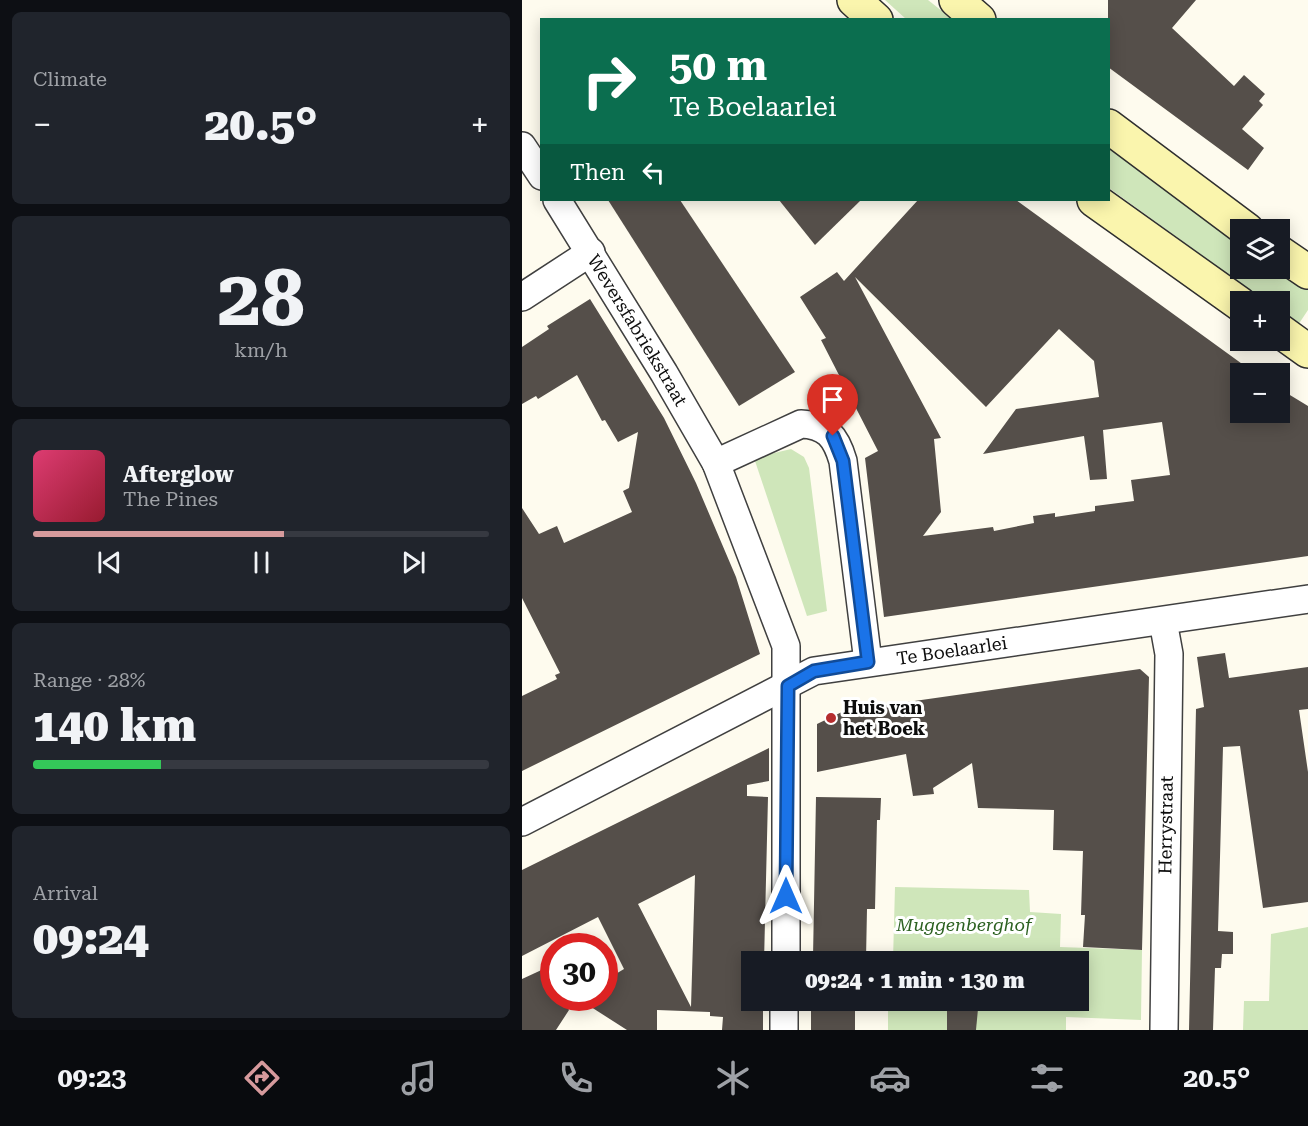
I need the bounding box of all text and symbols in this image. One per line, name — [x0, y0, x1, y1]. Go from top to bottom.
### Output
text: 50 m — [669, 41, 767, 90]
icon: right — [570, 42, 648, 120]
text: Climate — [33, 67, 107, 91]
text: Te Boelaarlei — [669, 91, 837, 123]
text: 20.5° — [204, 98, 318, 151]
text: − — [33, 105, 51, 144]
text: + — [471, 105, 489, 144]
icon: left — [637, 156, 670, 189]
text: Then — [570, 160, 625, 185]
map controls — [1230, 219, 1290, 423]
button: layers — [1230, 219, 1290, 279]
street label: Weversfabriekstraat — [583, 251, 692, 410]
text: 28 — [217, 253, 305, 344]
button: + — [1230, 291, 1290, 351]
text: km/h — [234, 338, 288, 362]
button: − — [1230, 363, 1290, 423]
pin — [807, 374, 858, 436]
icon: arrive — [816, 383, 849, 416]
text: Afterglow — [123, 462, 234, 487]
text: The Pines — [123, 487, 218, 511]
icon: previous — [93, 546, 126, 579]
icon: pause — [245, 546, 278, 579]
icon: next — [397, 546, 430, 579]
street label: Te Boelaarlei — [895, 632, 1009, 669]
text: Range · 28% — [33, 668, 145, 692]
place label: Huis van het Boek — [843, 697, 926, 739]
text: 140 km — [33, 699, 196, 752]
marker: Huis van het Boek — [824, 711, 838, 725]
street label: Herrystraat — [1154, 775, 1177, 875]
position arrow — [754, 864, 818, 928]
text: Arrival — [33, 881, 98, 905]
text: 09:24 — [33, 912, 149, 965]
park label: Muggenberghof — [895, 914, 1034, 935]
speed limit sign: 30 — [540, 933, 618, 1011]
text: 09:24 · 1 min · 130 m — [805, 968, 1025, 993]
icon: directions — [241, 1057, 283, 1099]
icon: music — [398, 1057, 440, 1099]
icon: phone — [555, 1057, 597, 1099]
icon: climate — [712, 1057, 754, 1099]
icon: car — [869, 1057, 911, 1099]
icon: filters — [1026, 1057, 1068, 1099]
text: 09:23 — [57, 1062, 126, 1094]
text: 20.5° — [1183, 1062, 1251, 1094]

